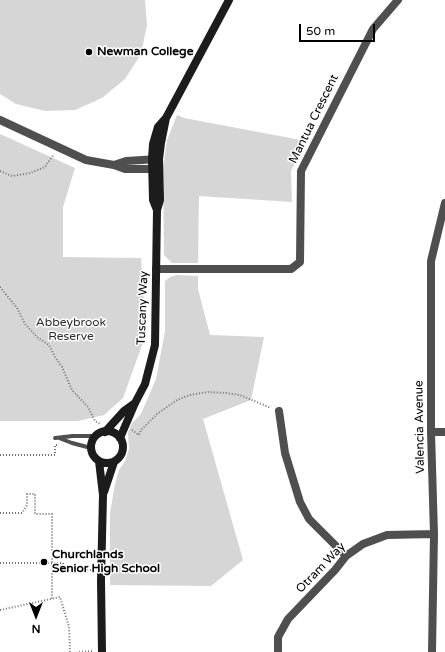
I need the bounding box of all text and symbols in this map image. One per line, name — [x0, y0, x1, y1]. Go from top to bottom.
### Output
scale bar — [301, 16, 377, 42]
text: 50 m — [306, 24, 335, 38]
place label: Newman College — [97, 45, 193, 59]
marker: Newman College — [84, 47, 94, 57]
street label: Mantua Crescent — [286, 72, 342, 166]
street label: Tuscany Way — [135, 271, 151, 345]
park label: Abbeybrook Reserve — [36, 316, 106, 344]
street label: Valencia Avenue — [412, 380, 428, 474]
street label: Otram Way — [293, 540, 349, 596]
place label: Churchlands Senior High School — [52, 548, 160, 576]
marker: Churchlands Senior High School — [39, 557, 49, 567]
north arrow — [16, 596, 56, 636]
text: N — [32, 622, 40, 635]

